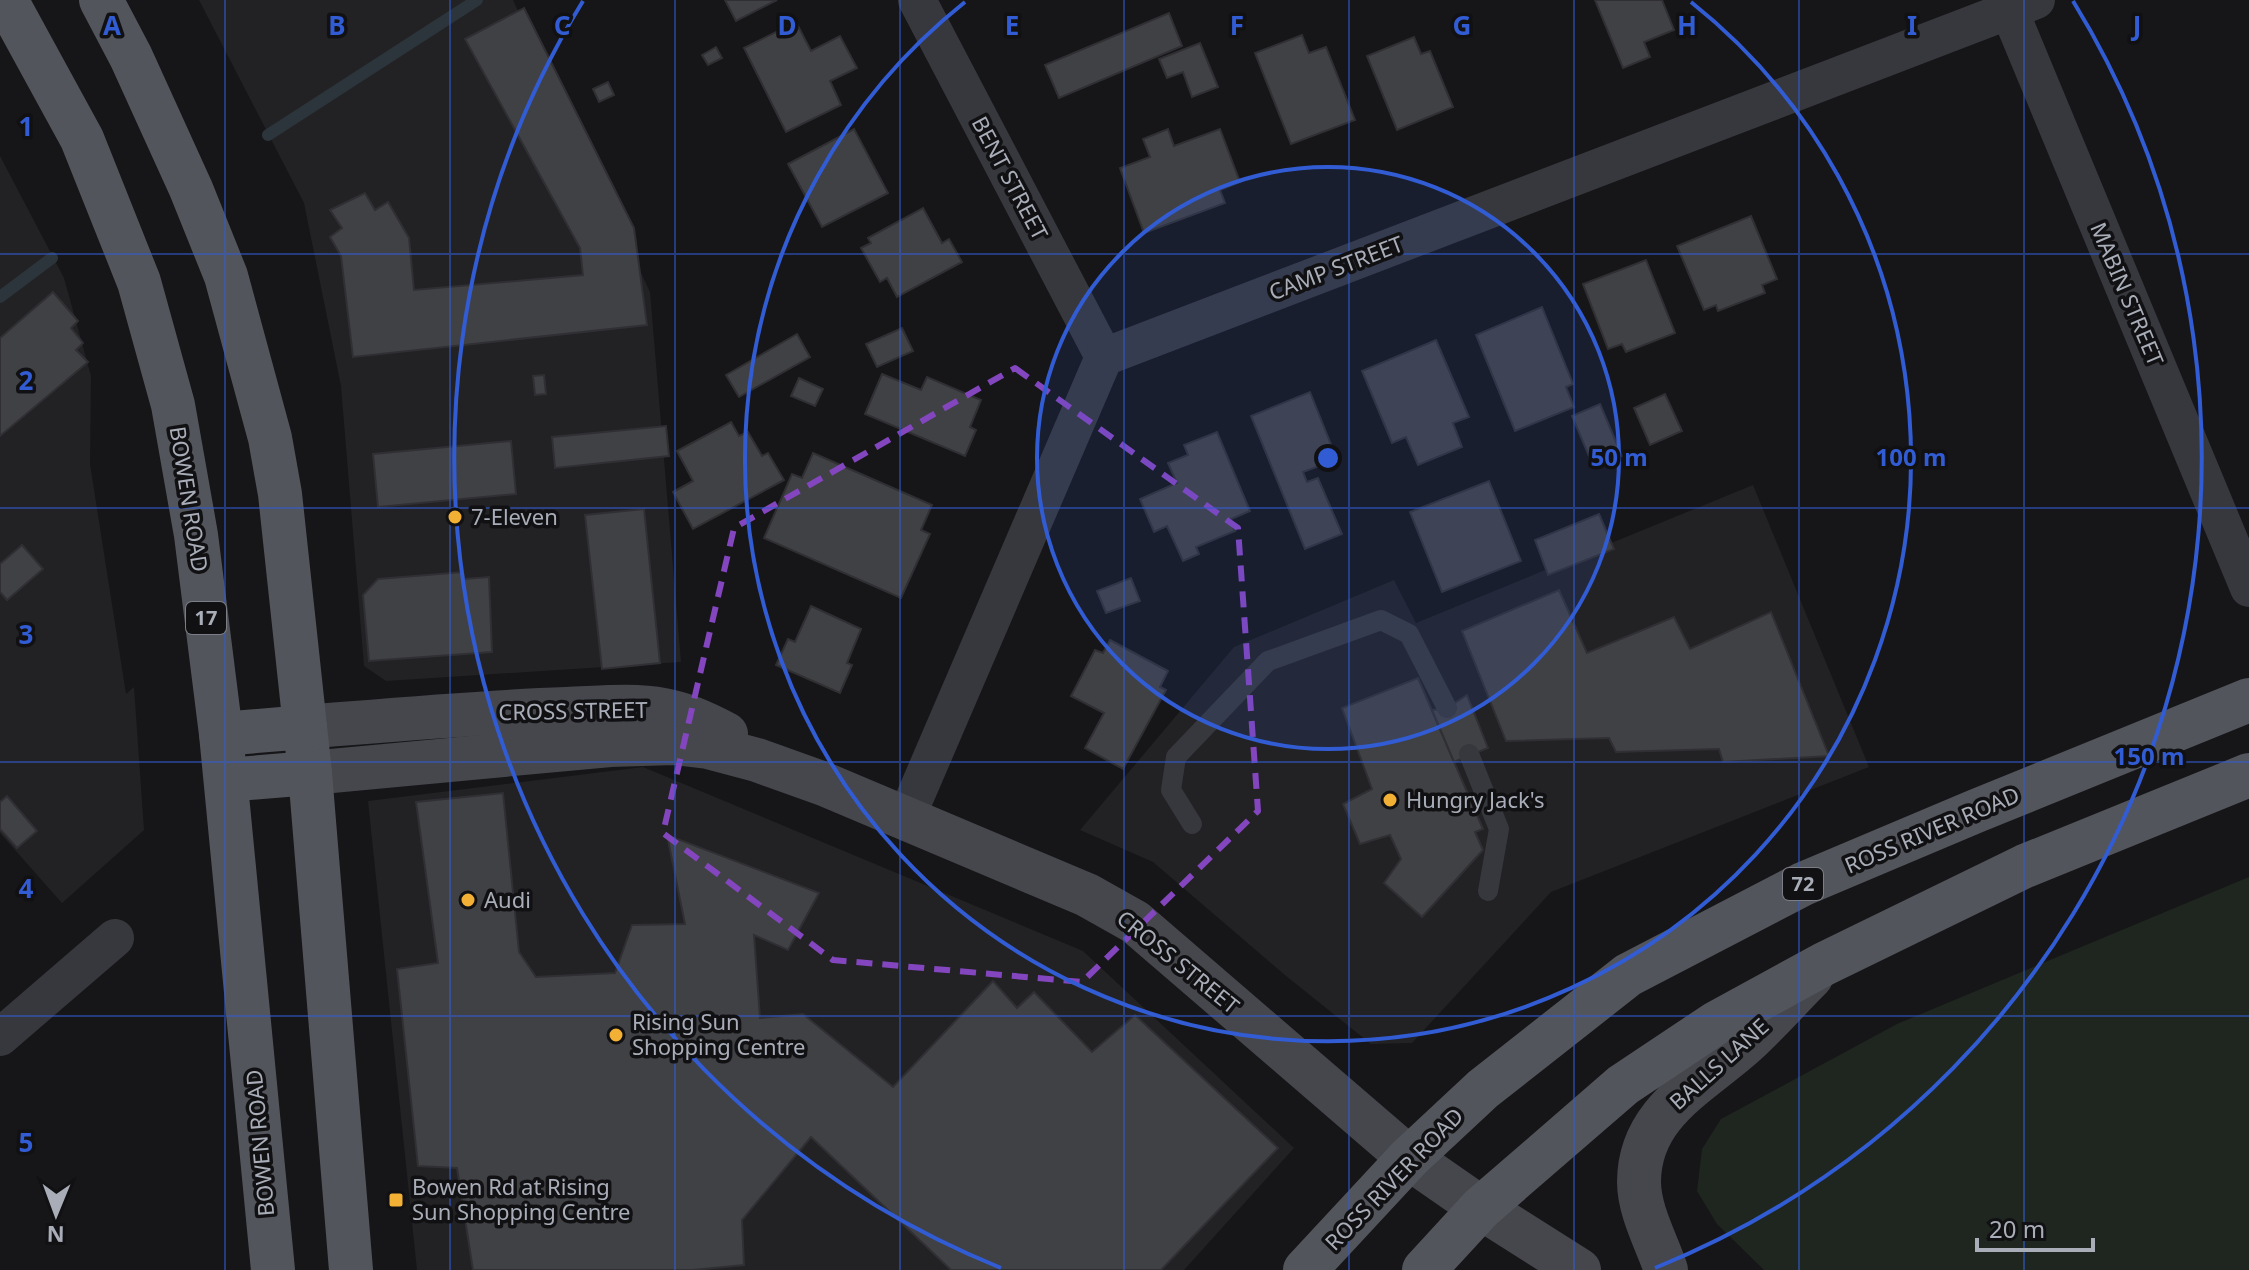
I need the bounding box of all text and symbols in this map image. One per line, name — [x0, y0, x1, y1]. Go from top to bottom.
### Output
text: A — [103, 7, 121, 43]
text: B — [328, 7, 346, 43]
text: C — [554, 7, 570, 43]
text: D — [777, 7, 797, 43]
text: E — [1005, 7, 1019, 43]
text: F — [1230, 7, 1244, 43]
text: G — [1453, 7, 1471, 43]
text: H — [1677, 7, 1697, 43]
text: I — [1907, 7, 1917, 43]
text: J — [2131, 7, 2141, 43]
text: 1 — [19, 108, 33, 144]
street label: BENT STREET — [966, 110, 1056, 245]
street label: MABIN STREET — [2084, 217, 2172, 370]
street label: CAMP STREET — [1264, 228, 1407, 306]
text: 2 — [19, 362, 34, 398]
street label: BOWEN ROAD — [164, 424, 216, 574]
text: 50 m — [1590, 440, 1648, 473]
text: 100 m — [1876, 440, 1946, 473]
centre of rings — [1314, 444, 1342, 472]
place label: 7-Eleven — [471, 501, 558, 531]
marker: 7-Eleven — [446, 508, 464, 526]
road number: 17 — [186, 602, 226, 634]
text: 3 — [19, 616, 33, 652]
street label: CROSS STREET — [498, 694, 648, 726]
text: 150 m — [2114, 739, 2184, 772]
street label: ROSS RIVER ROAD — [1840, 779, 2024, 879]
place label: Hungry Jack's — [1406, 784, 1545, 814]
marker: Hungry Jack's — [1381, 791, 1399, 809]
road number: 72 — [1783, 868, 1823, 900]
text: 4 — [19, 870, 34, 906]
place label: Audi — [484, 884, 531, 914]
marker: Audi — [459, 891, 477, 909]
street label: CROSS STREET — [1111, 903, 1246, 1020]
place label: Rising Sun Shopping Centre — [632, 1006, 805, 1061]
street label: BALLS LANE — [1662, 1011, 1774, 1116]
marker: Rising Sun Shopping Centre — [607, 1026, 625, 1044]
street label: BOWEN ROAD — [238, 1069, 280, 1218]
street label: ROSS RIVER ROAD — [1317, 1101, 1469, 1256]
text: 5 — [19, 1124, 33, 1160]
place label: Bowen Rd at Rising Sun Shopping Centre — [412, 1171, 630, 1226]
north arrow — [16, 1174, 96, 1254]
marker: Bowen Rd at Rising Sun Shopping Centre — [387, 1191, 405, 1209]
scale bar — [1977, 1202, 2093, 1252]
text: 20 m — [1989, 1212, 2045, 1245]
text: N — [46, 1220, 65, 1250]

